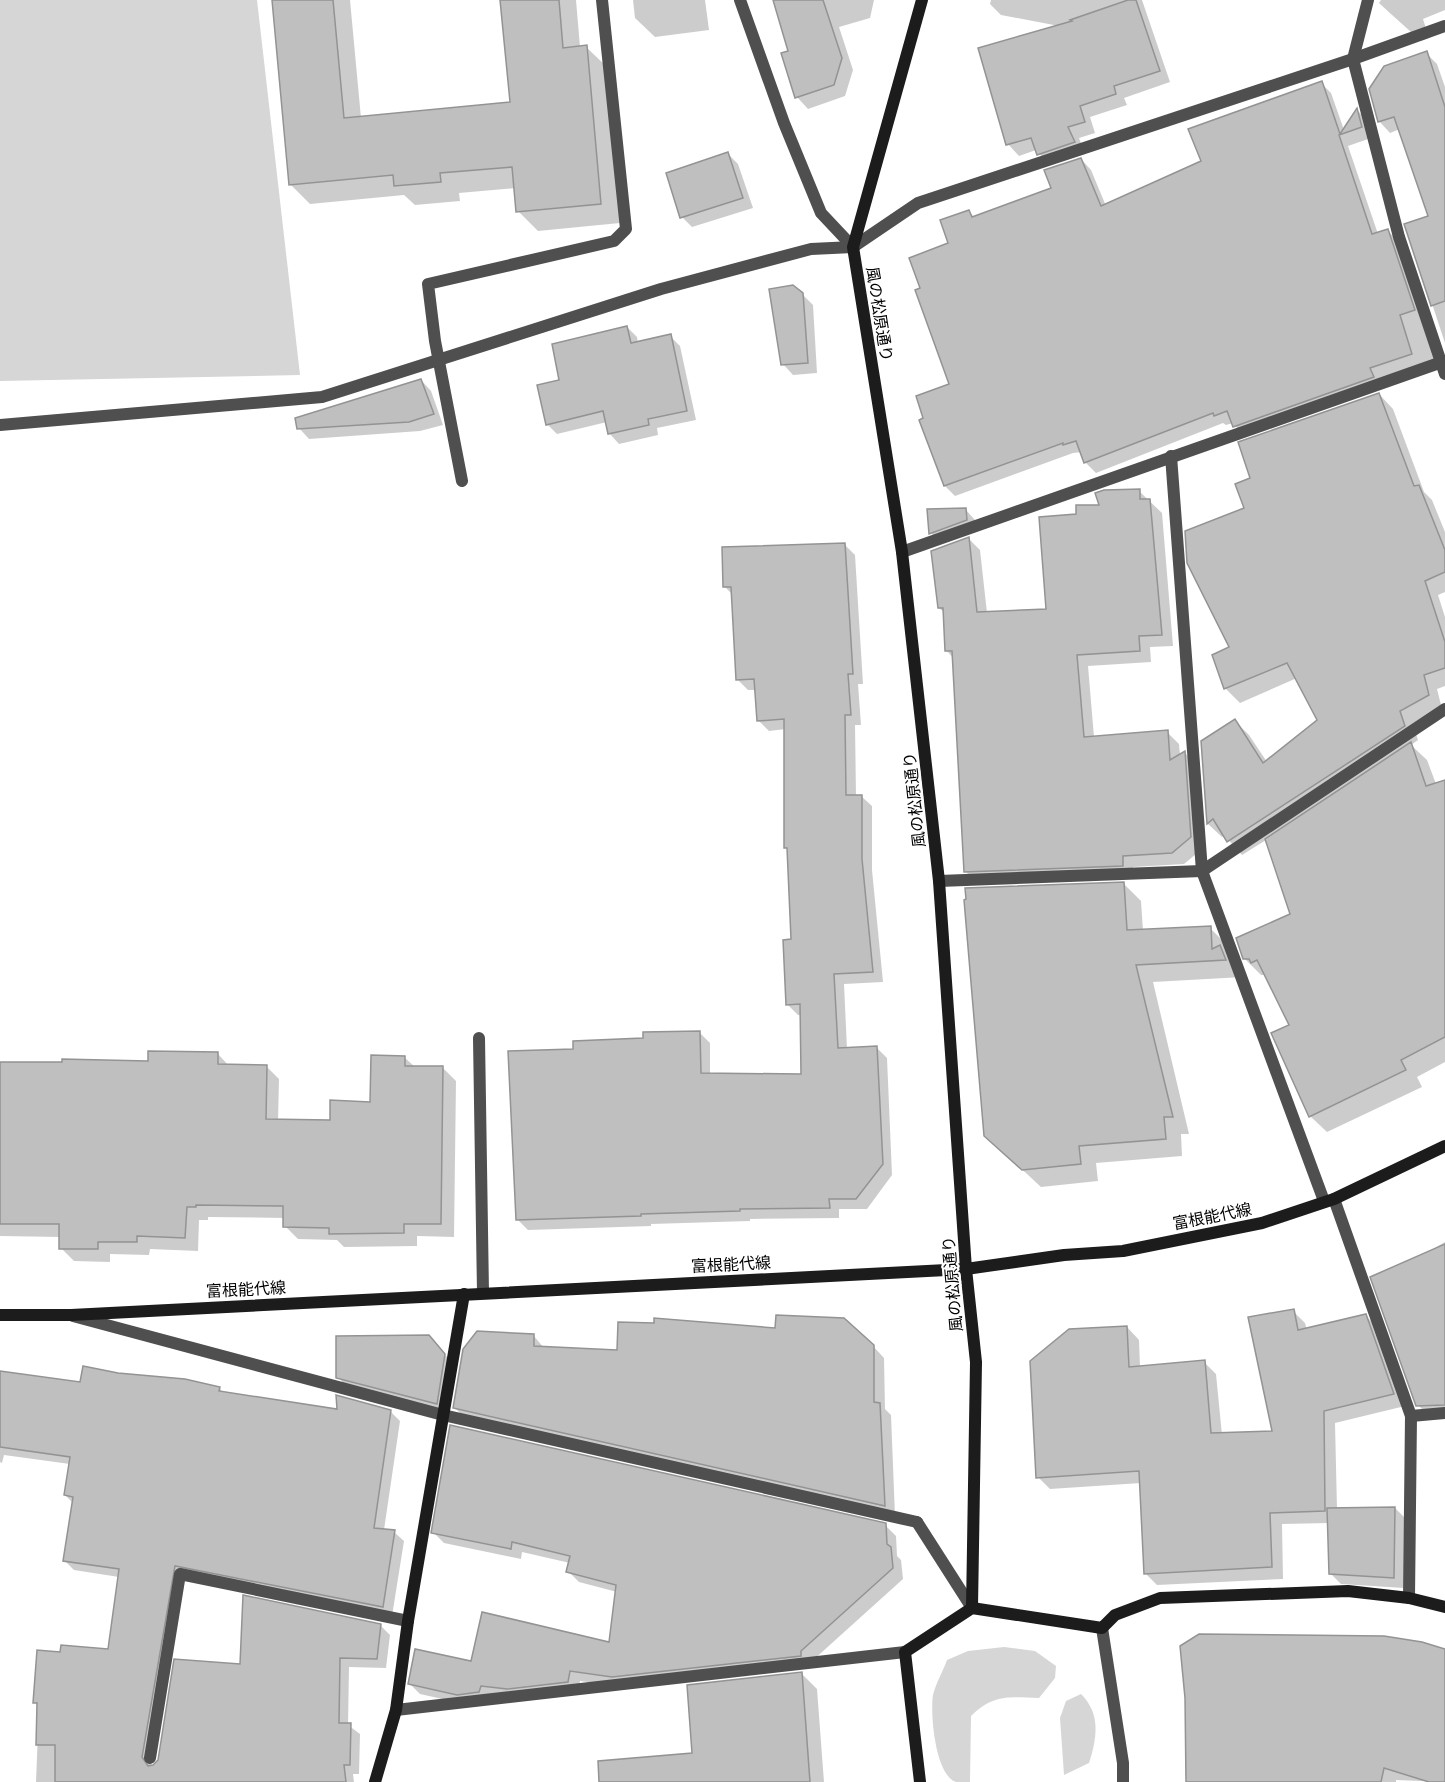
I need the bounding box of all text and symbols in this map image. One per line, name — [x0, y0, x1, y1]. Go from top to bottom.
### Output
street label: 風の松原通り — [862, 265, 898, 363]
street label: 風の松原通り — [898, 751, 930, 849]
street label: 富根能代線 — [1171, 1198, 1253, 1234]
street label: 風の松原通り — [937, 1235, 967, 1333]
street label: 富根能代線 — [690, 1251, 772, 1277]
street label: 富根能代線 — [205, 1276, 287, 1302]

